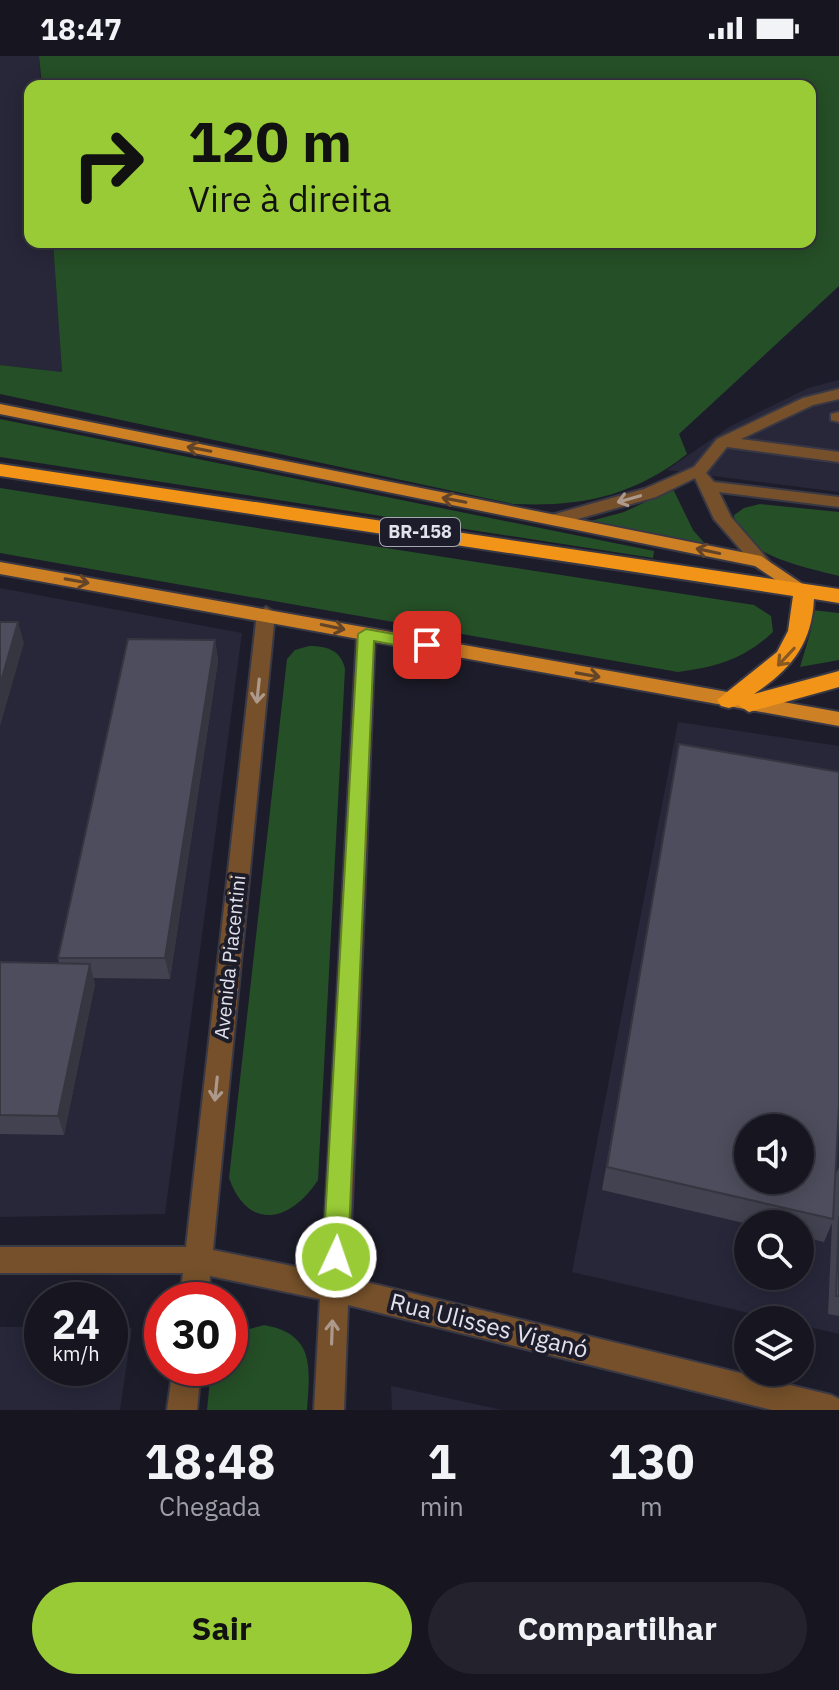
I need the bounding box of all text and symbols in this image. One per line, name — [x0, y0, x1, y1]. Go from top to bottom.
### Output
text: 18:47 — [40, 9, 122, 48]
text: 120 m — [188, 105, 352, 177]
icon: right — [56, 112, 160, 216]
text: Vire à direita — [188, 175, 391, 222]
one-way arrow — [186, 440, 212, 455]
one-way arrow — [441, 491, 467, 506]
one-way arrow — [616, 492, 642, 507]
road number: BR-158 — [380, 518, 460, 546]
one-way arrow — [696, 543, 722, 558]
one-way arrow — [64, 575, 89, 590]
pin — [393, 611, 461, 679]
one-way arrow — [319, 620, 345, 635]
icon: arrive — [405, 623, 449, 667]
one-way arrow — [777, 647, 795, 667]
one-way arrow — [575, 668, 601, 683]
one-way arrow — [250, 677, 265, 704]
street label: Avenida Piacentini — [207, 874, 252, 1040]
one-way arrow — [209, 1075, 224, 1102]
map controls — [734, 1114, 814, 1386]
button: sound — [734, 1114, 814, 1194]
button: search — [734, 1210, 814, 1290]
position arrow — [294, 1215, 378, 1299]
speed limit sign: 30 — [144, 1282, 248, 1386]
street label: Rua Ulisses Viganó — [387, 1285, 592, 1365]
text: 24 — [52, 1298, 100, 1350]
button: layers — [734, 1306, 814, 1386]
one-way arrow — [325, 1319, 340, 1346]
text: km/h — [52, 1340, 100, 1367]
text: 18:48 — [144, 1430, 275, 1492]
text: 1 — [427, 1430, 456, 1492]
text: 130 — [608, 1430, 695, 1492]
text: Chegada — [159, 1489, 261, 1523]
text: min — [420, 1489, 464, 1523]
text: m — [640, 1489, 663, 1523]
button: Sair — [32, 1582, 412, 1674]
button: Compartilhar — [428, 1582, 807, 1674]

